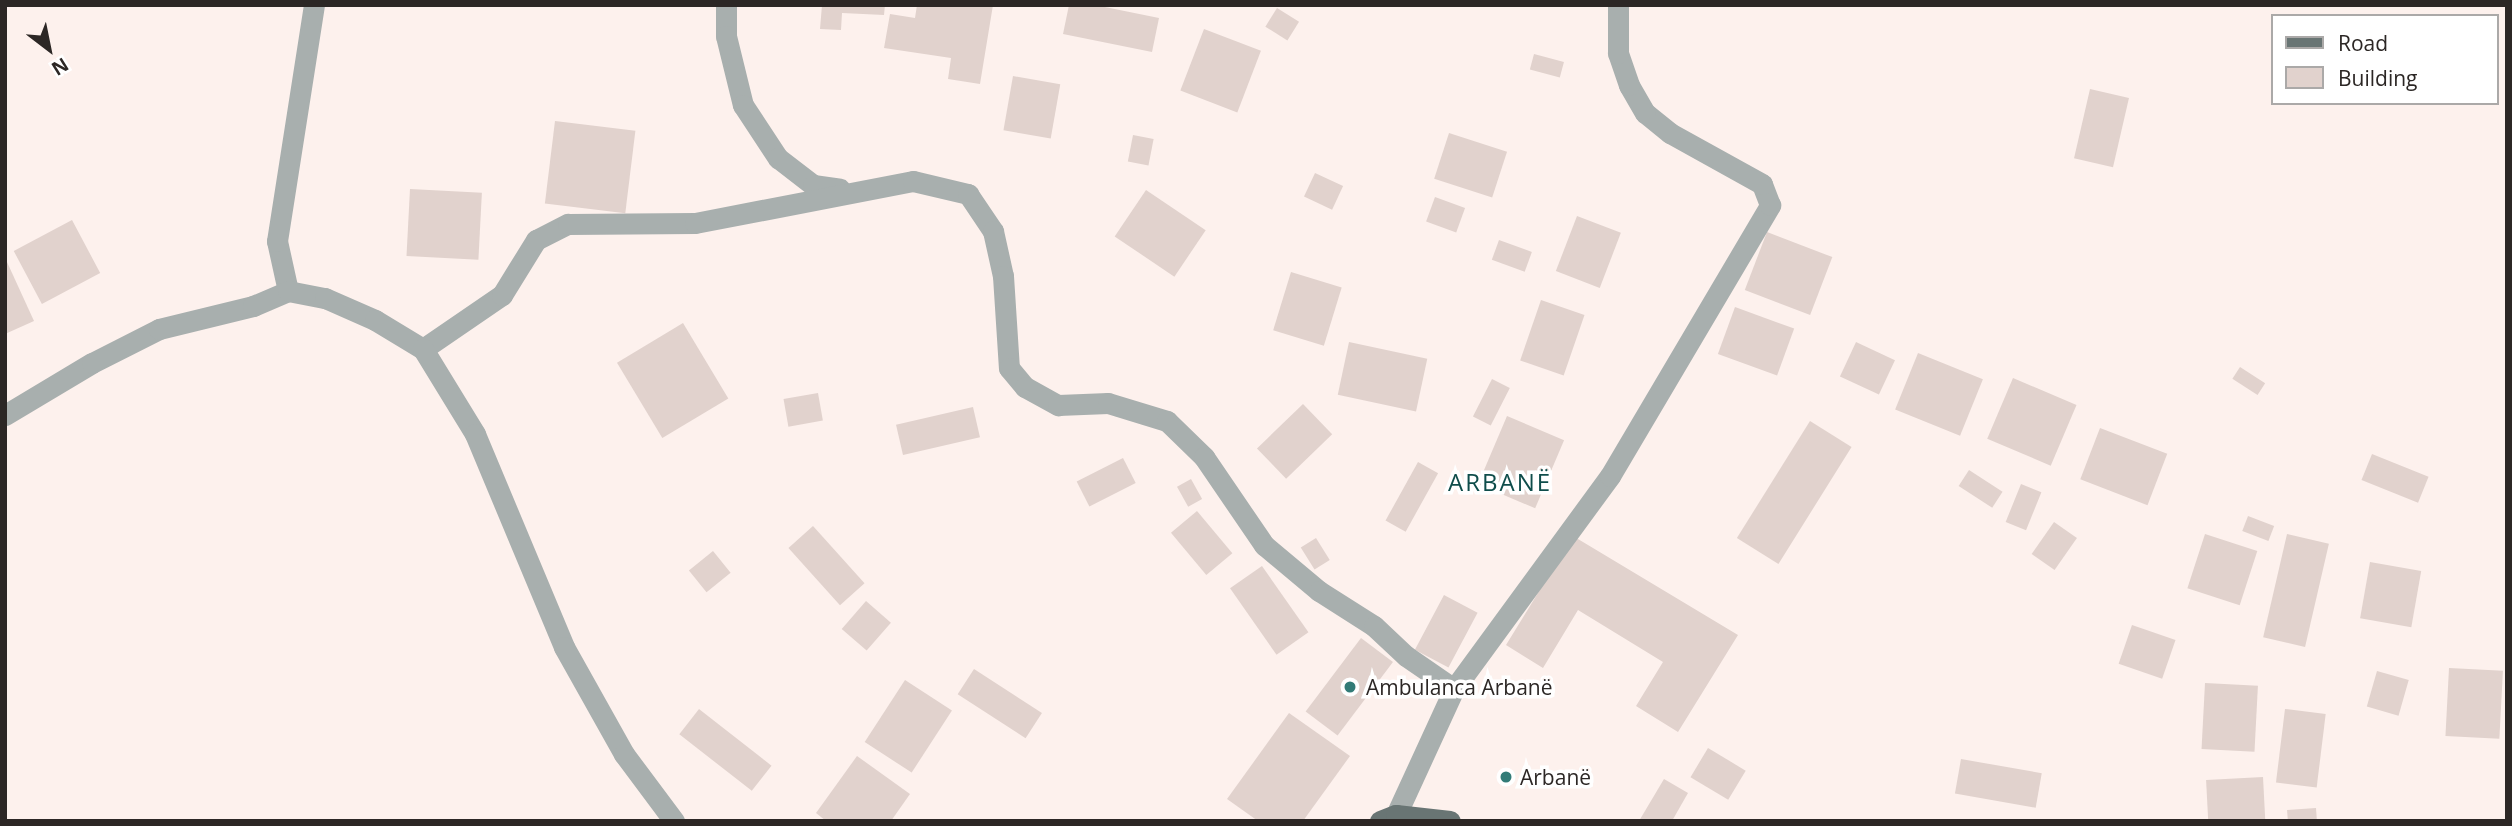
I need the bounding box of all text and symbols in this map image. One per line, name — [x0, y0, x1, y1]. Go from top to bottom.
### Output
north arrow — [14, 14, 84, 84]
legend — [2270, 14, 2498, 105]
text: Road — [2338, 29, 2388, 57]
text: N — [47, 52, 74, 82]
text: Building — [2338, 64, 2417, 92]
district label: ARBANË — [1449, 468, 1551, 496]
place label: Ambulanca Arbanë — [1366, 674, 1553, 700]
marker: Ambulanca Arbanë — [1340, 677, 1360, 697]
place label: Arbanë — [1520, 764, 1591, 790]
marker: Arbanë — [1498, 769, 1514, 785]

